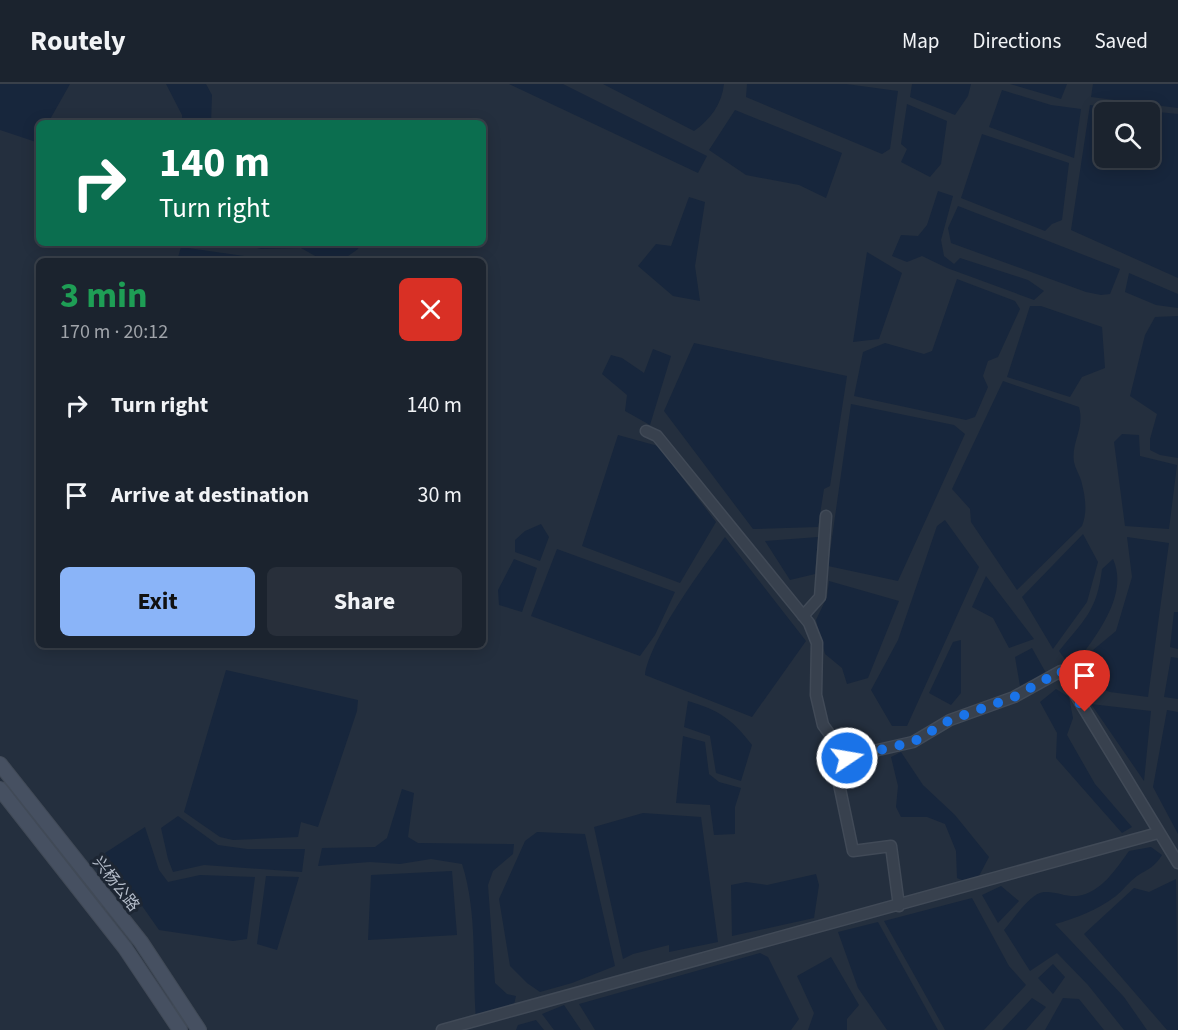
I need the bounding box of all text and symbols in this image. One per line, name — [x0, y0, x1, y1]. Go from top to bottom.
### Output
text: Routely — [30, 21, 126, 61]
text: Map — [902, 26, 940, 56]
text: Directions — [973, 26, 1061, 56]
text: Saved — [1094, 26, 1148, 56]
map controls — [1094, 102, 1160, 168]
button: search — [1094, 102, 1160, 168]
text: 140 m — [159, 133, 270, 193]
icon: right — [60, 144, 138, 222]
text: Turn right — [159, 189, 270, 228]
text: 3 min — [60, 270, 148, 321]
button: close — [399, 278, 462, 341]
text: 170 m · 20:12 — [60, 318, 168, 346]
icon: right — [60, 389, 93, 422]
text: Turn right — [111, 389, 208, 421]
text: 140 m — [407, 389, 462, 421]
icon: arrive — [60, 479, 93, 512]
text: Arrive at destination — [111, 479, 309, 511]
text: 30 m — [417, 479, 462, 511]
button: Exit — [60, 567, 255, 636]
button: Share — [267, 567, 462, 636]
pin — [1059, 650, 1110, 712]
icon: arrive — [1068, 659, 1101, 692]
position arrow — [815, 726, 879, 790]
street label: 兴杨公路 — [88, 852, 144, 916]

